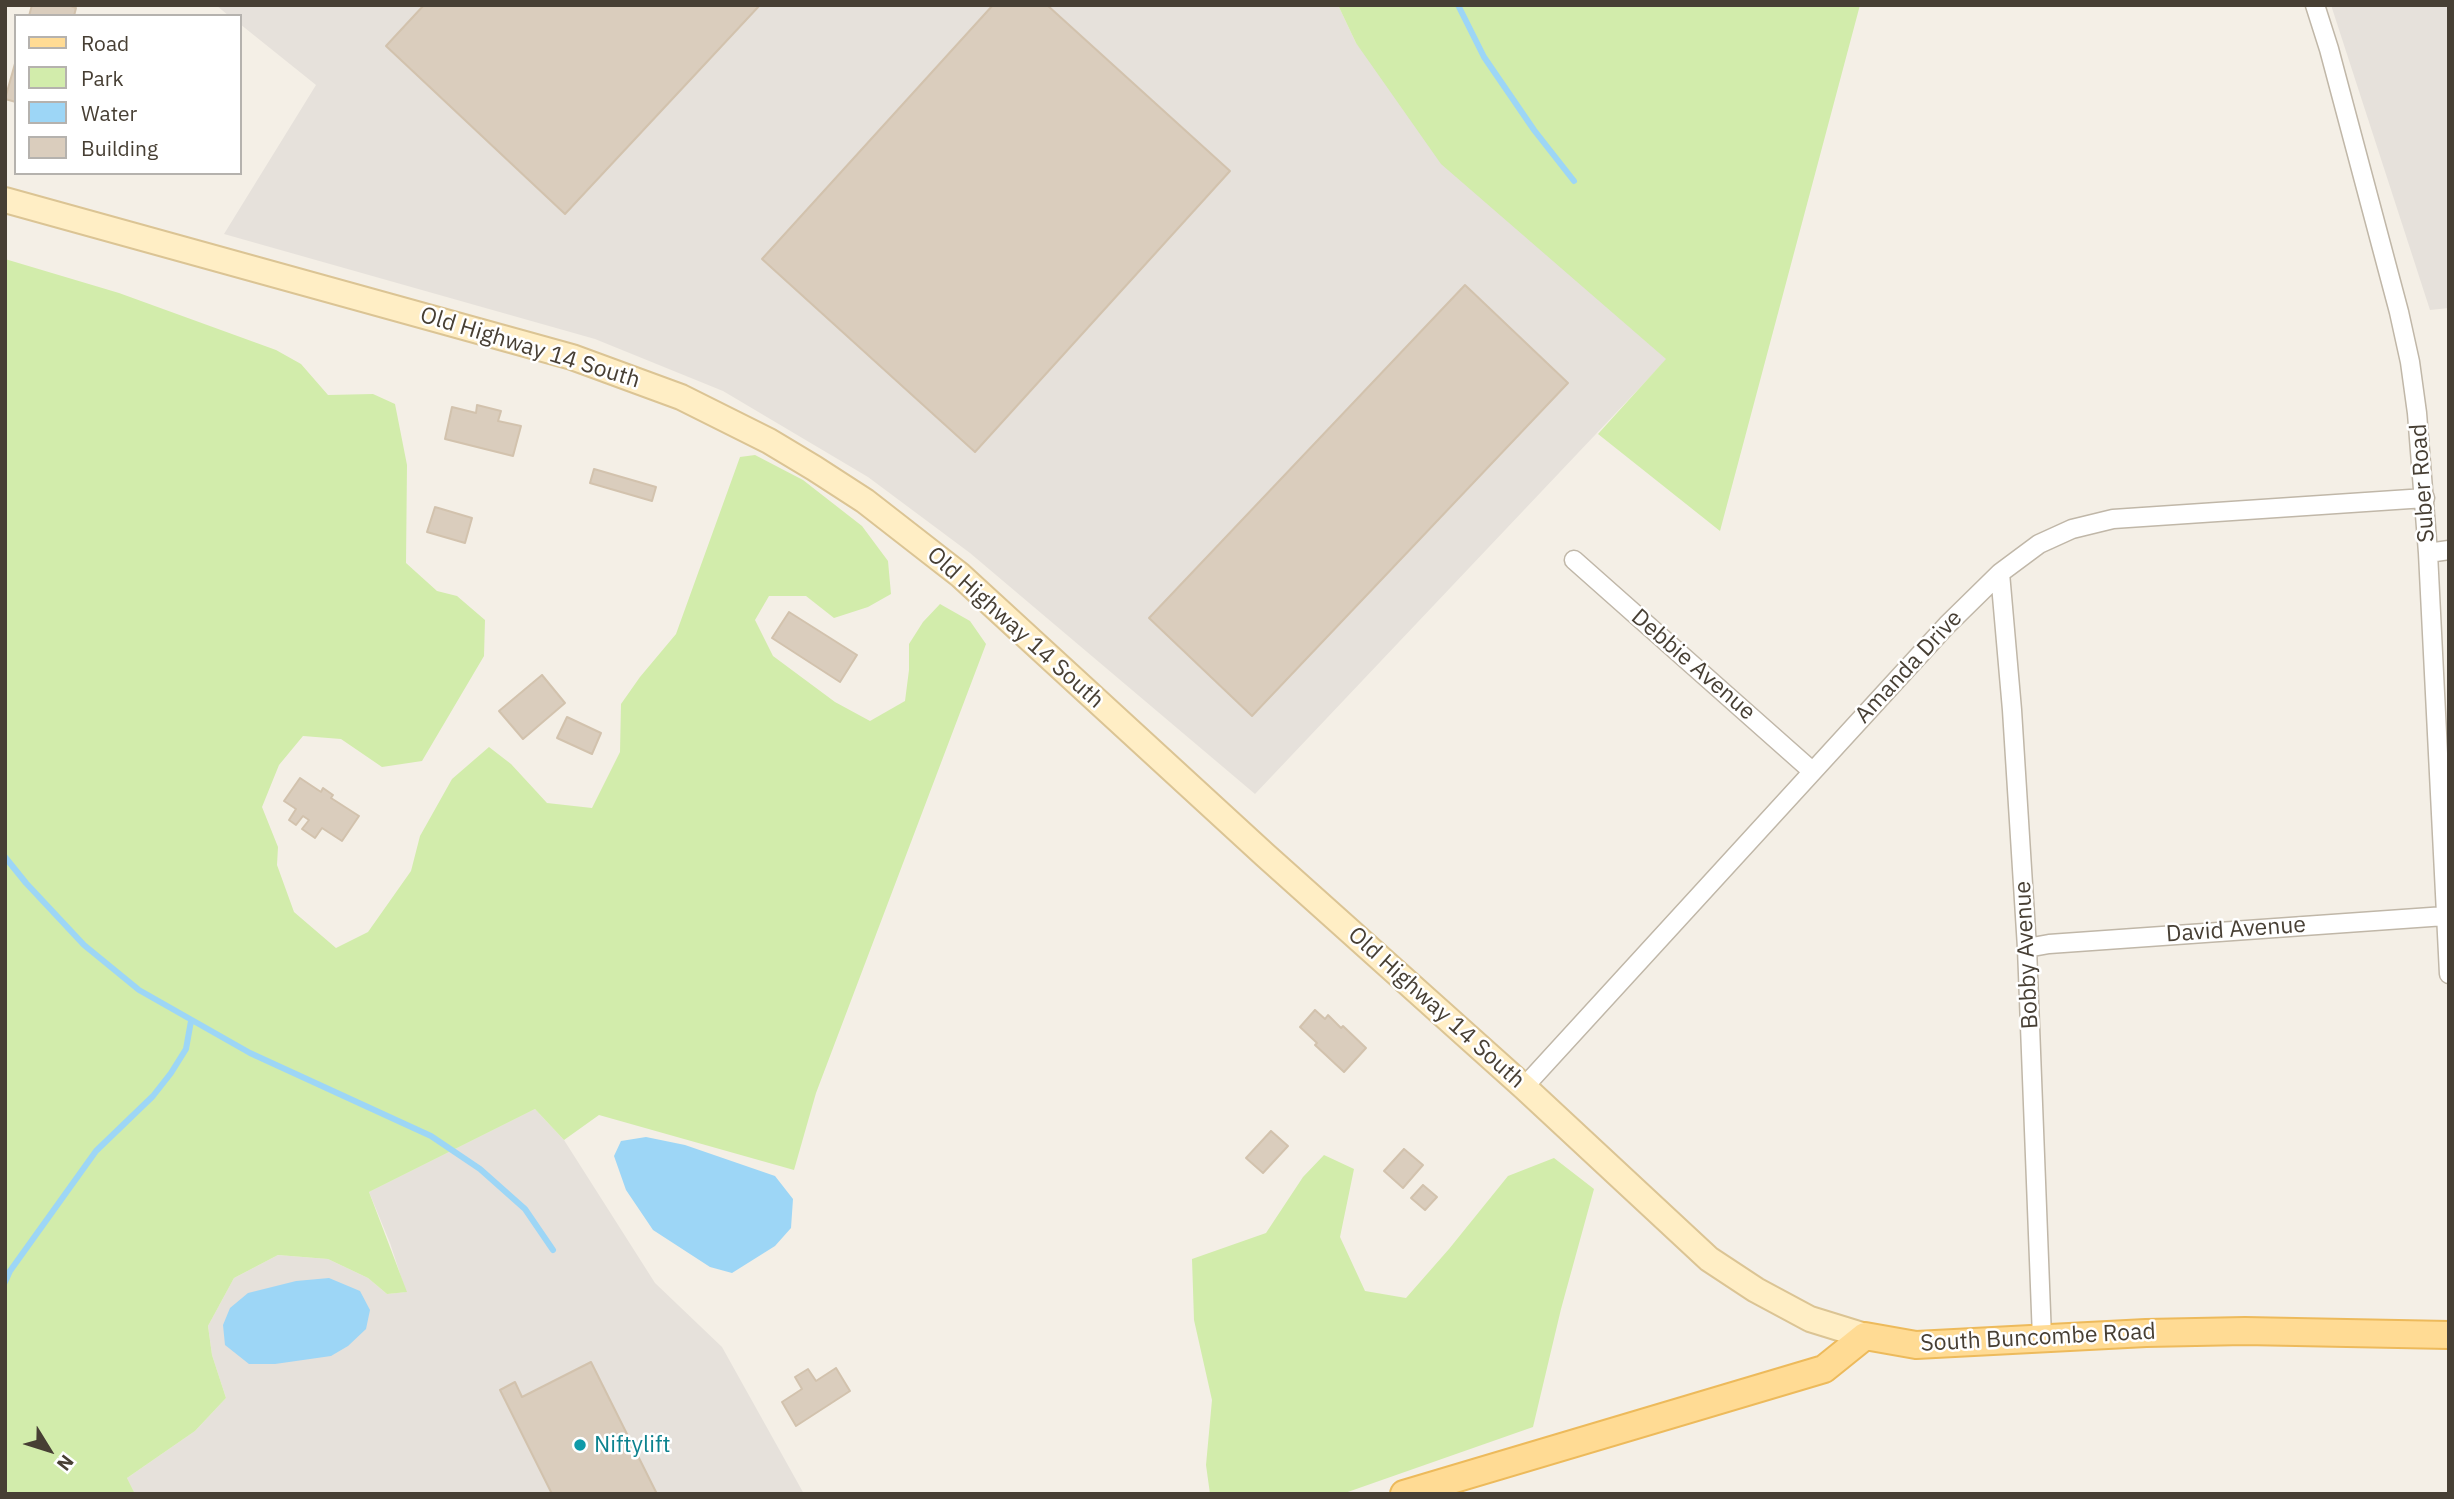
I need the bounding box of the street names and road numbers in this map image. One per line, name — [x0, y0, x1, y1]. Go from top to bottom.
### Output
street label: Old Highway 14 South — [417, 301, 643, 395]
street label: Suber Road — [2405, 423, 2441, 543]
street label: Old Highway 14 South — [921, 541, 1109, 715]
street label: Debbie Avenue — [1625, 604, 1761, 726]
street label: Amanda Drive — [1850, 605, 1968, 729]
street label: Bobby Avenue — [2009, 880, 2045, 1030]
street label: David Avenue — [2165, 911, 2307, 949]
street label: Old Highway 14 South — [1342, 921, 1530, 1095]
street label: South Buncombe Road — [1920, 1318, 2156, 1358]

